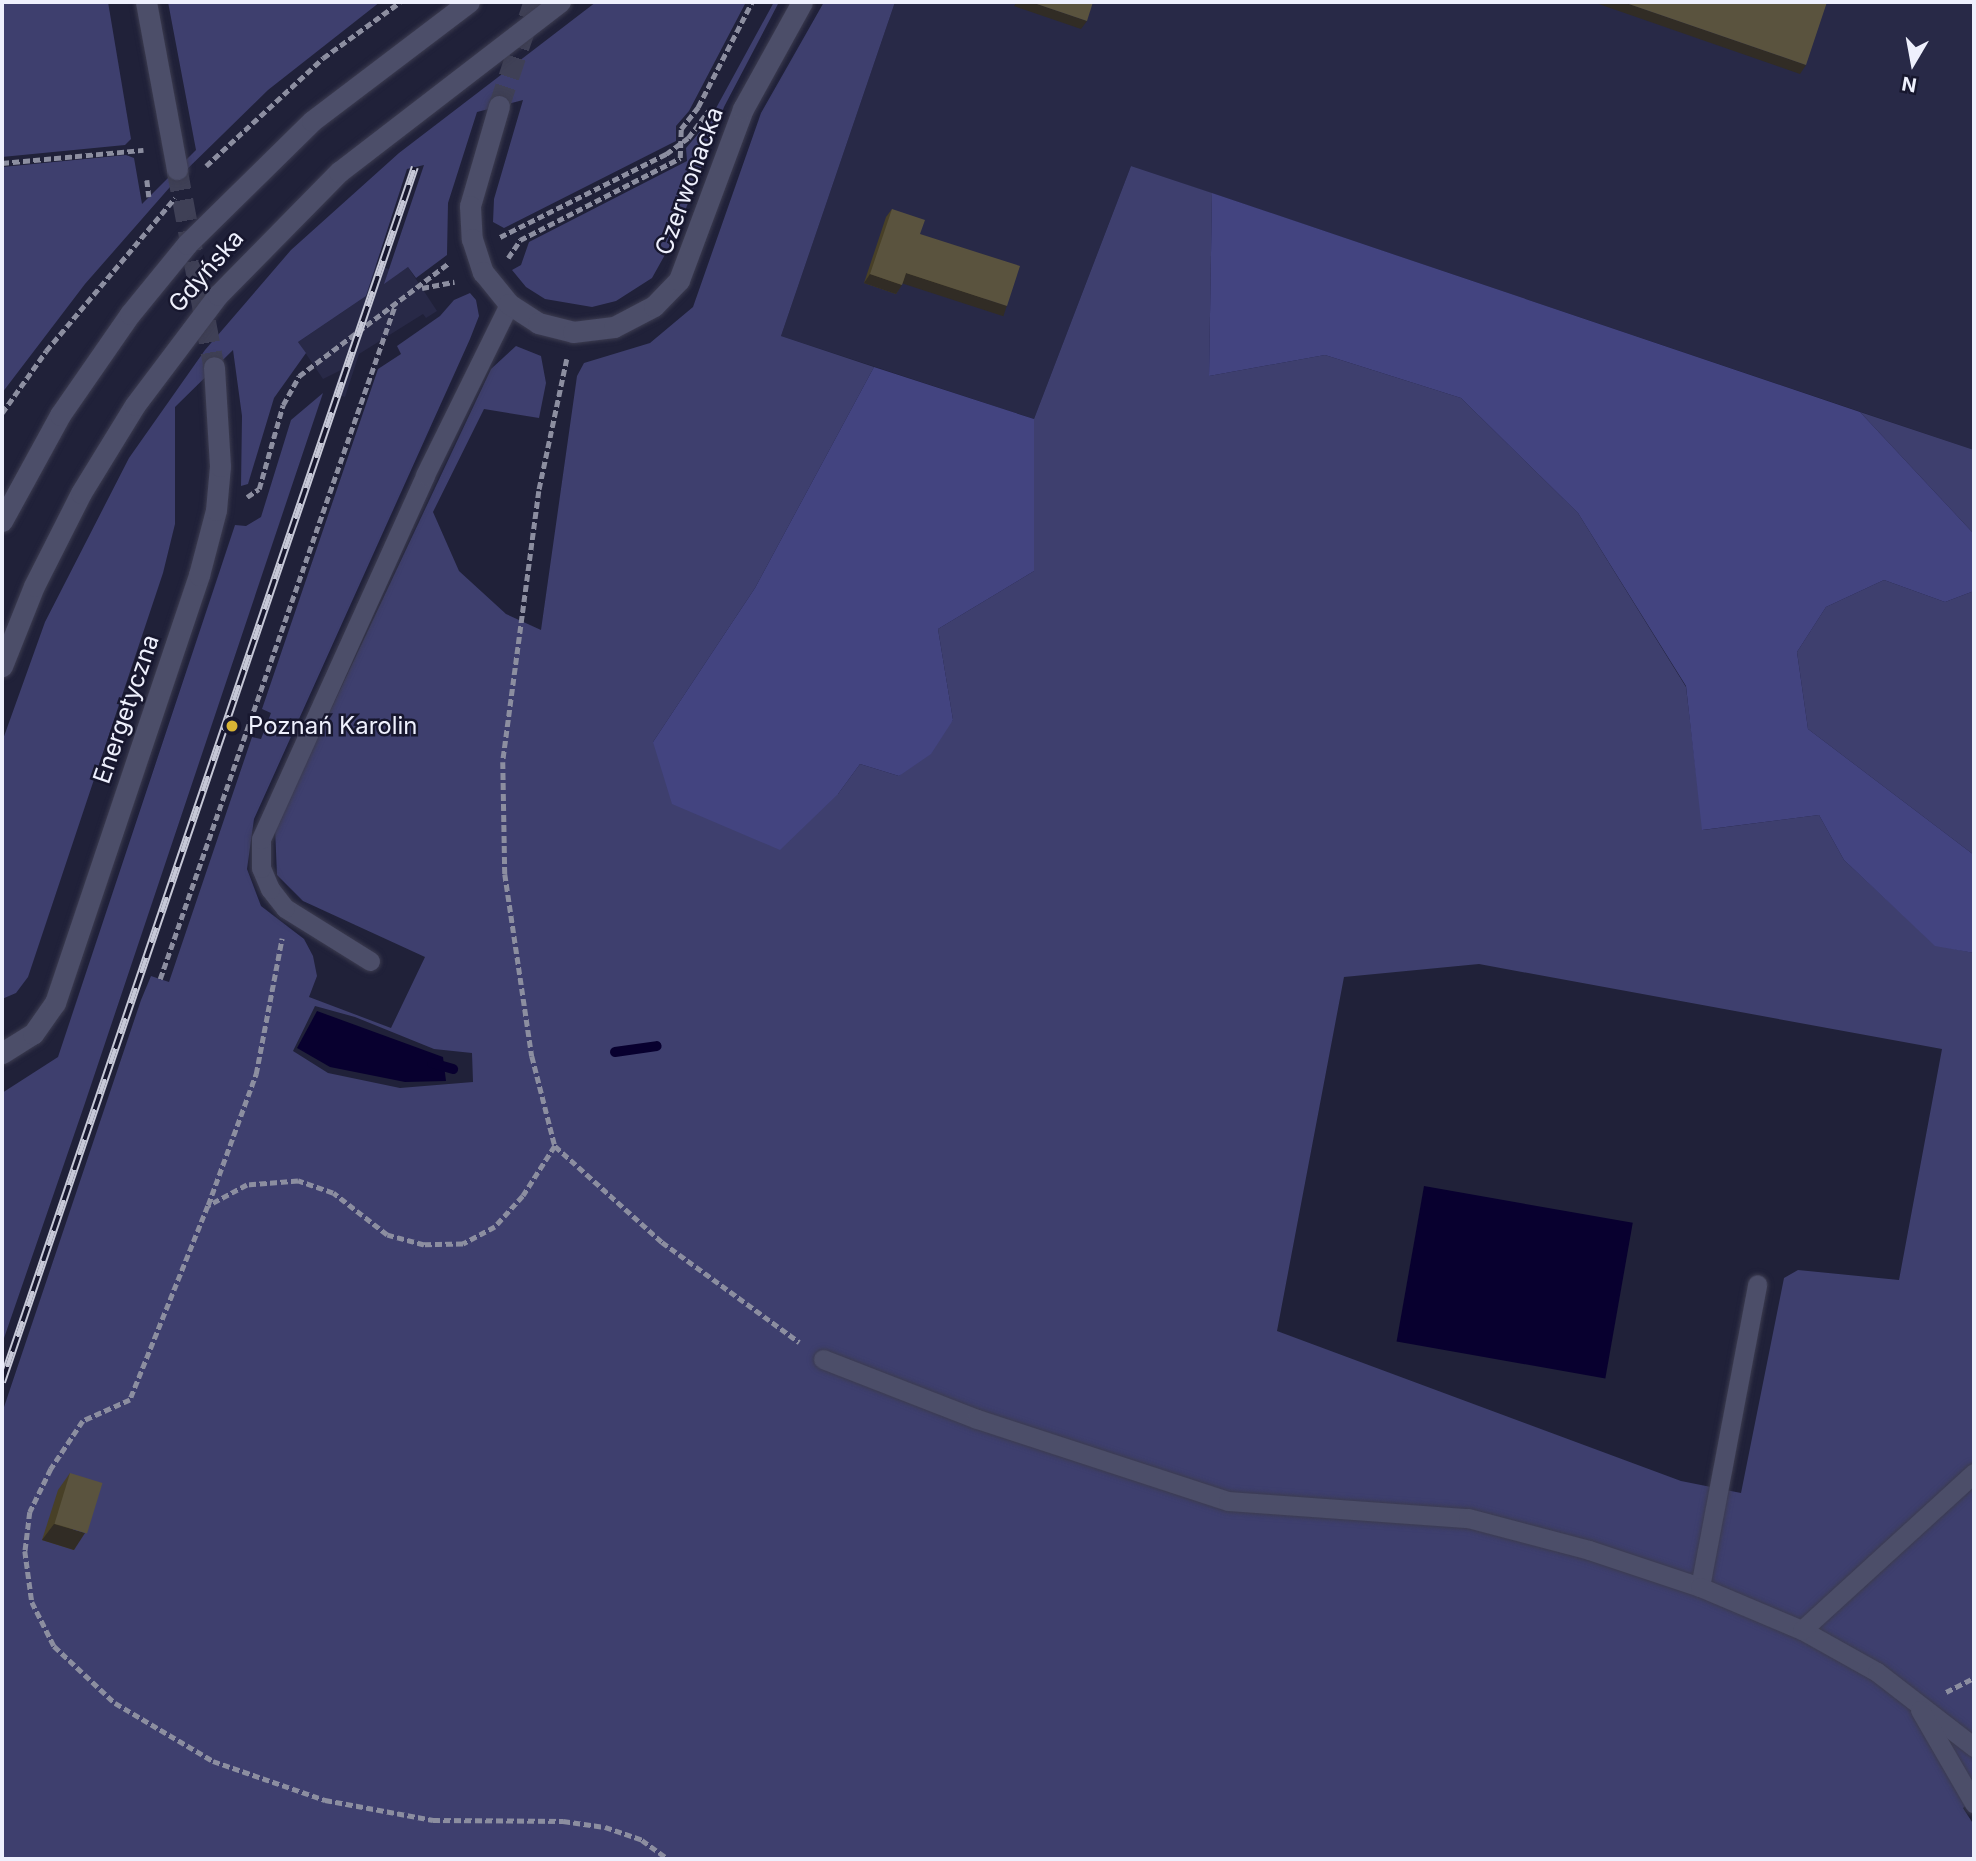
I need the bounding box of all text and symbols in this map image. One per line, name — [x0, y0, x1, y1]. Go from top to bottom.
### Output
north arrow — [1878, 28, 1948, 98]
text: N — [1900, 72, 1918, 97]
street label: Czerwonacka — [649, 103, 729, 259]
street label: Gdyńska — [162, 224, 250, 318]
street label: Energetyczna — [87, 631, 165, 787]
place label: Poznań Karolin — [248, 712, 418, 740]
marker: Poznań Karolin — [222, 716, 242, 736]

